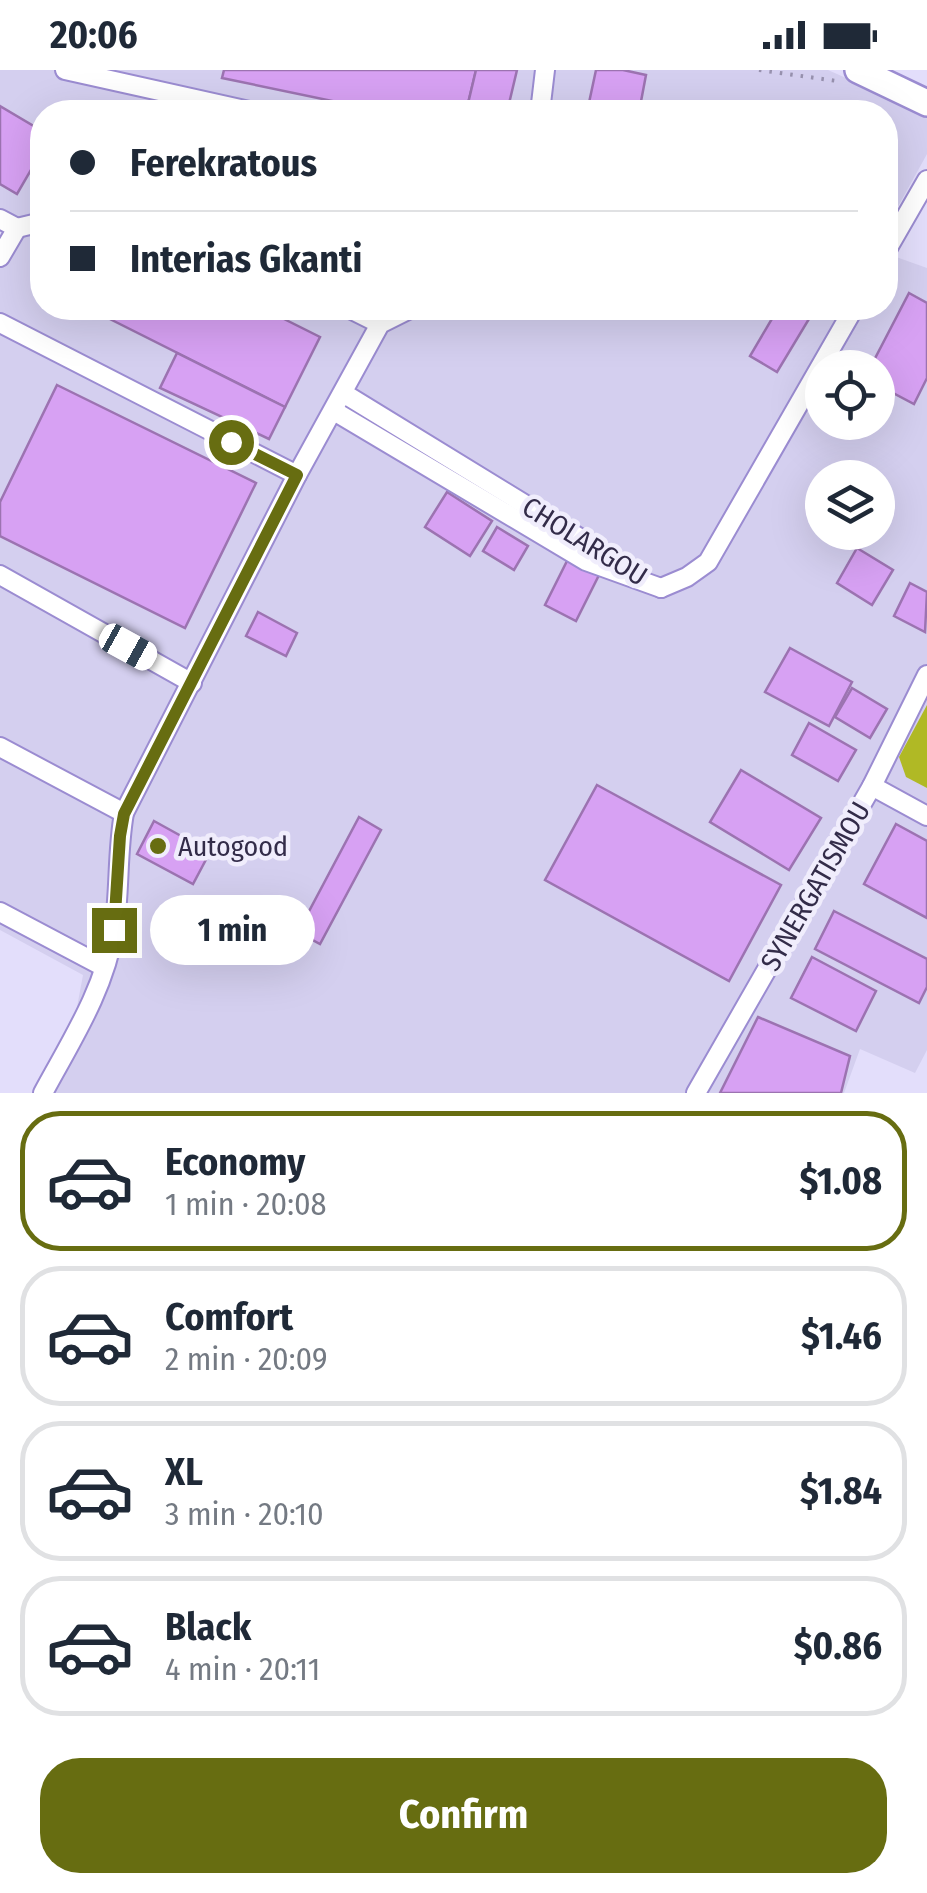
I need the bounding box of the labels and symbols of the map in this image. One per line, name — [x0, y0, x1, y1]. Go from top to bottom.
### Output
route start — [209, 420, 254, 465]
street label: CHOLARGOU — [516, 490, 653, 593]
car — [94, 619, 162, 675]
street label: SYNERGATISMOU — [754, 796, 877, 977]
place label: Autogood — [178, 830, 288, 863]
marker: Autogood — [147, 835, 169, 857]
callout: 1 min — [149, 895, 314, 965]
route end — [92, 908, 137, 953]

